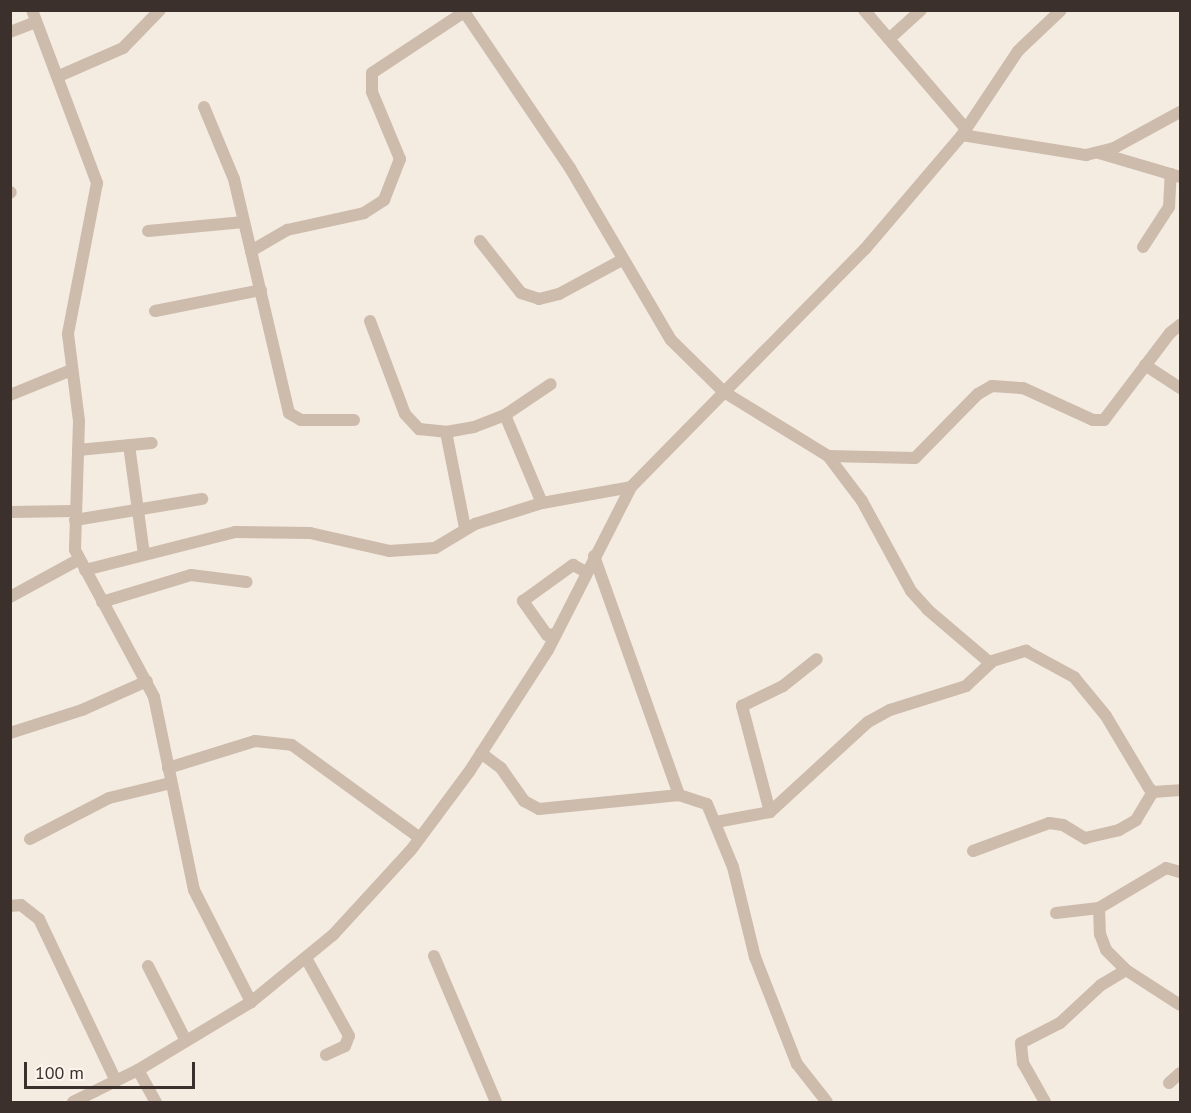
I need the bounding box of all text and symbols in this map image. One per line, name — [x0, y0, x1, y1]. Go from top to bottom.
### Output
scale bar — [27, 1050, 198, 1088]
text: 100 m — [35, 1061, 84, 1084]

